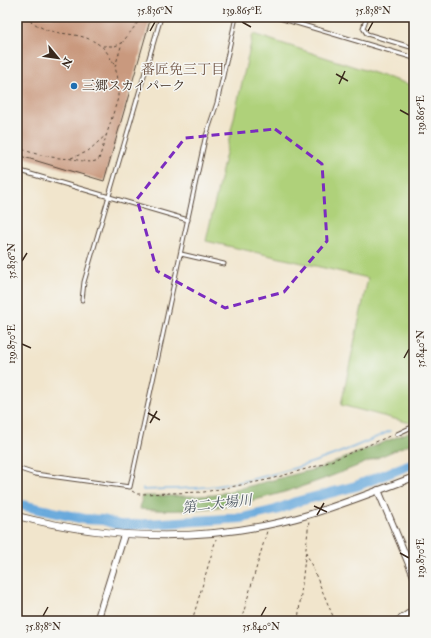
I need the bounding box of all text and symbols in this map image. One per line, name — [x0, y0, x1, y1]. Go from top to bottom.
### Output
text: 35.836°N — [137, 5, 173, 17]
text: 139.865°E — [222, 5, 262, 17]
text: 35.838°N — [355, 5, 391, 17]
north arrow — [38, 38, 78, 78]
text: N — [58, 54, 75, 71]
district label: 番匠免三丁目 — [141, 61, 225, 78]
place label: 三郷スカイパーク — [82, 78, 185, 94]
marker: 三郷スカイパーク — [69, 81, 79, 91]
text: 139.865°E — [415, 95, 427, 135]
text: 35.836°N — [6, 243, 18, 279]
text: 139.870°E — [6, 324, 18, 364]
text: 35.840°N — [415, 330, 427, 368]
water label: 第二大場川 — [181, 491, 255, 517]
text: 139.870°E — [415, 538, 427, 578]
text: 35.838°N — [25, 621, 61, 633]
text: 35.840°N — [242, 621, 280, 633]

